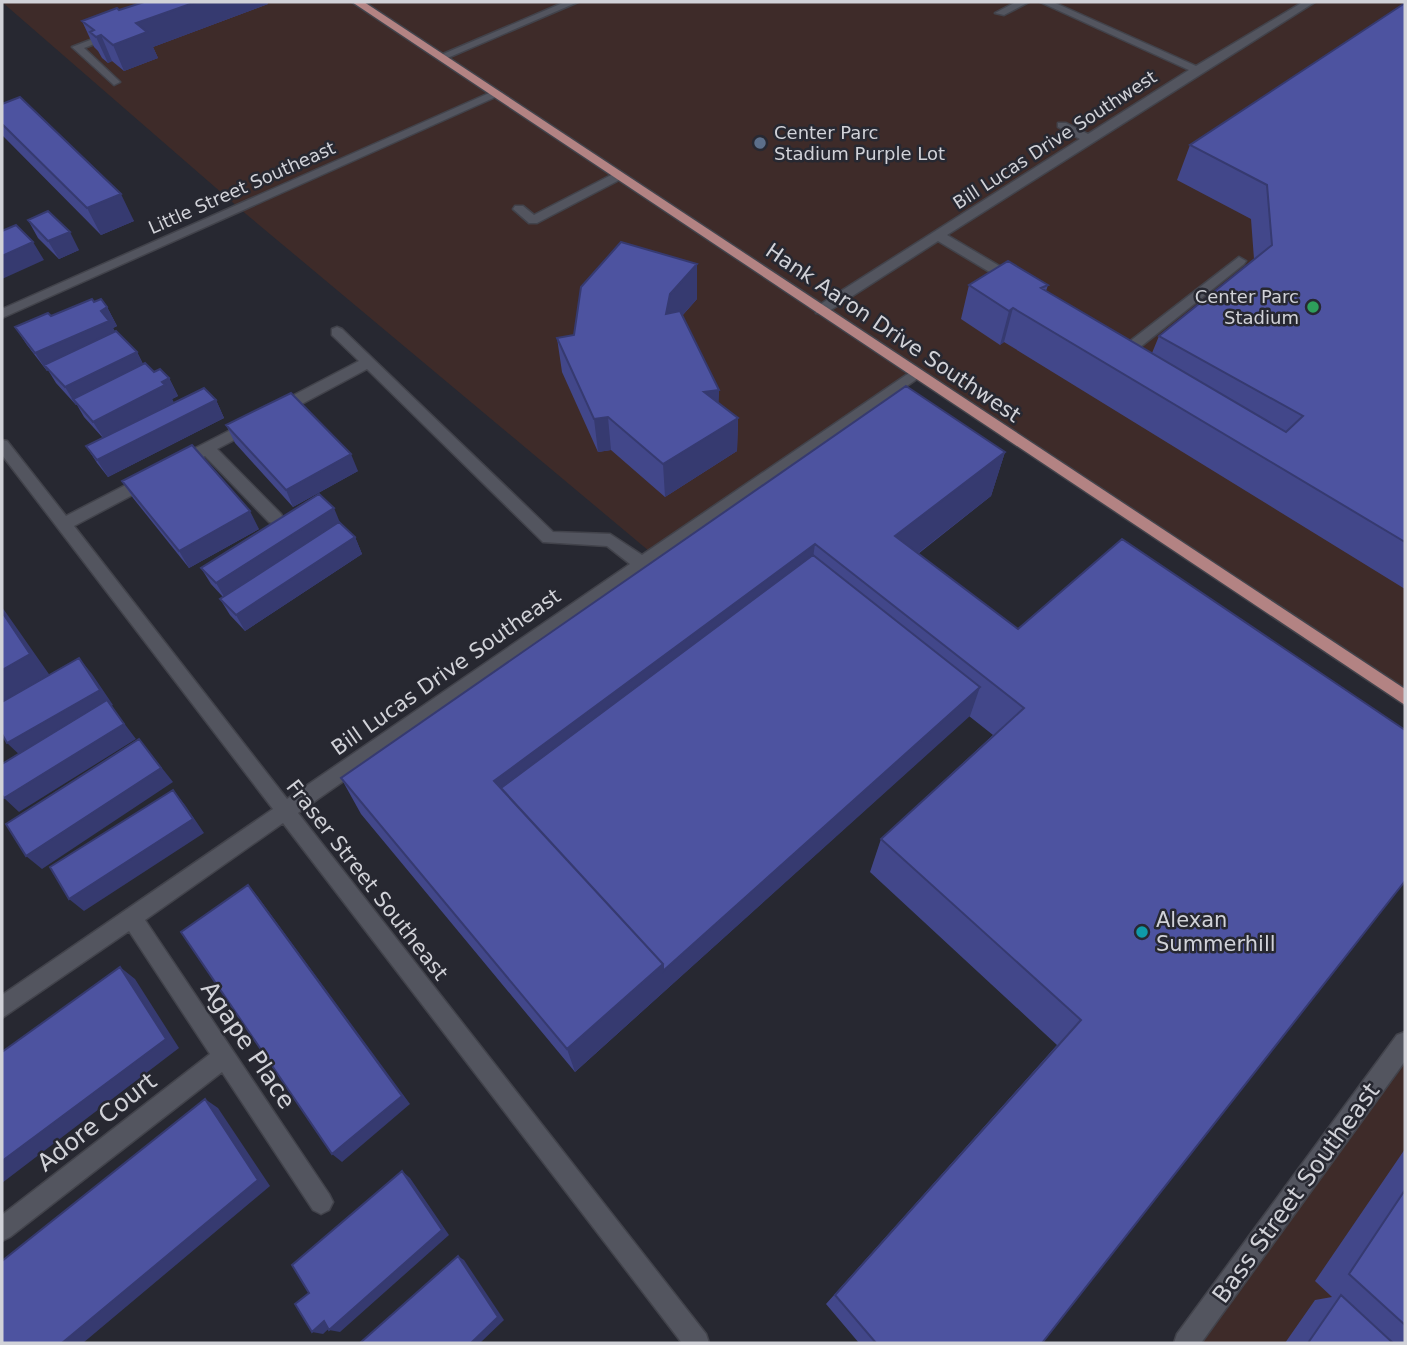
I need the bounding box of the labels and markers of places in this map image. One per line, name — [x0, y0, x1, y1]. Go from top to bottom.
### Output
place label: Center Parc Stadium Purple Lot — [774, 122, 945, 164]
marker: Center Parc Stadium Purple Lot — [752, 135, 768, 151]
place label: Center Parc Stadium — [1195, 286, 1299, 328]
marker: Center Parc Stadium — [1305, 299, 1321, 315]
place label: Alexan Summerhill — [1156, 908, 1276, 956]
marker: Alexan Summerhill — [1134, 924, 1150, 940]

